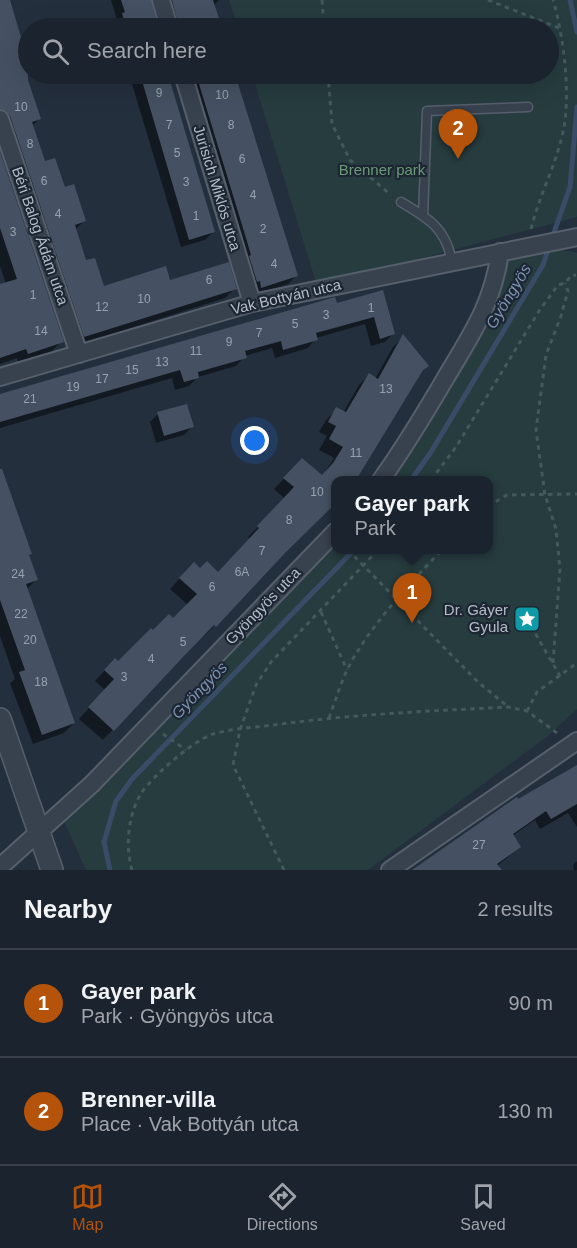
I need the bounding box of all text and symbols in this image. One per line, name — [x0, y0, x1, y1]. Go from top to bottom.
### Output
search box — [18, 18, 559, 84]
icon: search — [39, 35, 72, 68]
text: Search here — [87, 38, 207, 63]
house number: 9 — [156, 86, 163, 100]
house number: 10 — [215, 88, 229, 102]
house number: 10 — [14, 100, 28, 114]
pin: 2 — [438, 110, 478, 159]
house number: 7 — [166, 118, 173, 132]
house number: 8 — [228, 118, 235, 132]
street label: Jurisich Miklós utca — [190, 123, 245, 253]
house number: 8 — [27, 137, 34, 151]
house number: 5 — [174, 146, 181, 160]
house number: 6 — [239, 152, 246, 166]
park label: Brenner park — [339, 161, 426, 178]
street label: Béri Balog Ádám utca — [9, 164, 72, 308]
house number: 6 — [41, 174, 48, 188]
house number: 3 — [183, 175, 190, 189]
house number: 4 — [250, 188, 257, 202]
house number: 4 — [55, 207, 62, 221]
house number: 1 — [193, 209, 200, 223]
house number: 2 — [260, 222, 267, 236]
house number: 3 — [10, 225, 17, 239]
house number: 4 — [271, 257, 278, 271]
water label: Gyöngyös — [483, 261, 534, 332]
house number: 6 — [206, 273, 213, 287]
street label: Vak Bottyán utca — [229, 275, 343, 317]
house number: 1 — [30, 288, 37, 302]
house number: 10 — [137, 292, 151, 306]
house number: 12 — [95, 300, 109, 314]
house number: 1 — [368, 301, 375, 315]
house number: 3 — [323, 308, 330, 322]
house number: 5 — [292, 317, 299, 331]
house number: 14 — [34, 324, 48, 338]
house number: 7 — [256, 326, 263, 340]
house number: 9 — [226, 335, 233, 349]
house number: 11 — [190, 344, 203, 358]
house number: 13 — [155, 355, 169, 369]
house number: 15 — [125, 363, 139, 377]
house number: 17 — [95, 372, 109, 386]
house number: 19 — [66, 380, 80, 394]
house number: 13 — [379, 382, 393, 396]
house number: 21 — [23, 392, 37, 406]
your location — [240, 426, 269, 455]
house number: 11 — [350, 446, 363, 460]
popup — [331, 476, 493, 554]
house number: 10 — [310, 485, 324, 499]
text: Gayer park — [355, 491, 469, 516]
house number: 8 — [286, 513, 293, 527]
text: Park — [355, 517, 396, 539]
house number: 7 — [259, 544, 266, 558]
street label: Gyöngyös utca — [222, 563, 304, 648]
house number: 6A — [235, 565, 249, 579]
house number: 24 — [11, 567, 25, 581]
pin: 1 — [392, 574, 432, 623]
house number: 6 — [209, 580, 216, 594]
place label: Dr. Gáyer Gyula — [444, 601, 509, 635]
place icon: Dr. Gáyer Gyula — [512, 604, 542, 634]
house number: 22 — [14, 607, 28, 621]
house number: 20 — [23, 633, 37, 647]
house number: 5 — [180, 635, 187, 649]
house number: 4 — [148, 652, 155, 666]
water label: Gyöngyös — [168, 659, 230, 722]
house number: 3 — [121, 670, 128, 684]
house number: 18 — [34, 675, 48, 689]
house number: 27 — [472, 838, 486, 852]
text: Nearby — [24, 894, 112, 924]
text: 2 results — [477, 898, 553, 920]
text: Gayer park — [81, 979, 196, 1004]
text: 1 — [38, 992, 49, 1014]
text: 90 m — [509, 992, 553, 1014]
text: Park · Gyöngyös utca — [81, 1005, 273, 1027]
text: Brenner-villa — [81, 1087, 216, 1112]
text: 2 — [38, 1100, 49, 1122]
text: 130 m — [497, 1100, 553, 1122]
text: Place · Vak Bottyán utca — [81, 1113, 299, 1135]
tab: Map — [71, 1180, 104, 1234]
tab: Directions — [247, 1180, 318, 1234]
tab: Saved — [460, 1180, 506, 1234]

